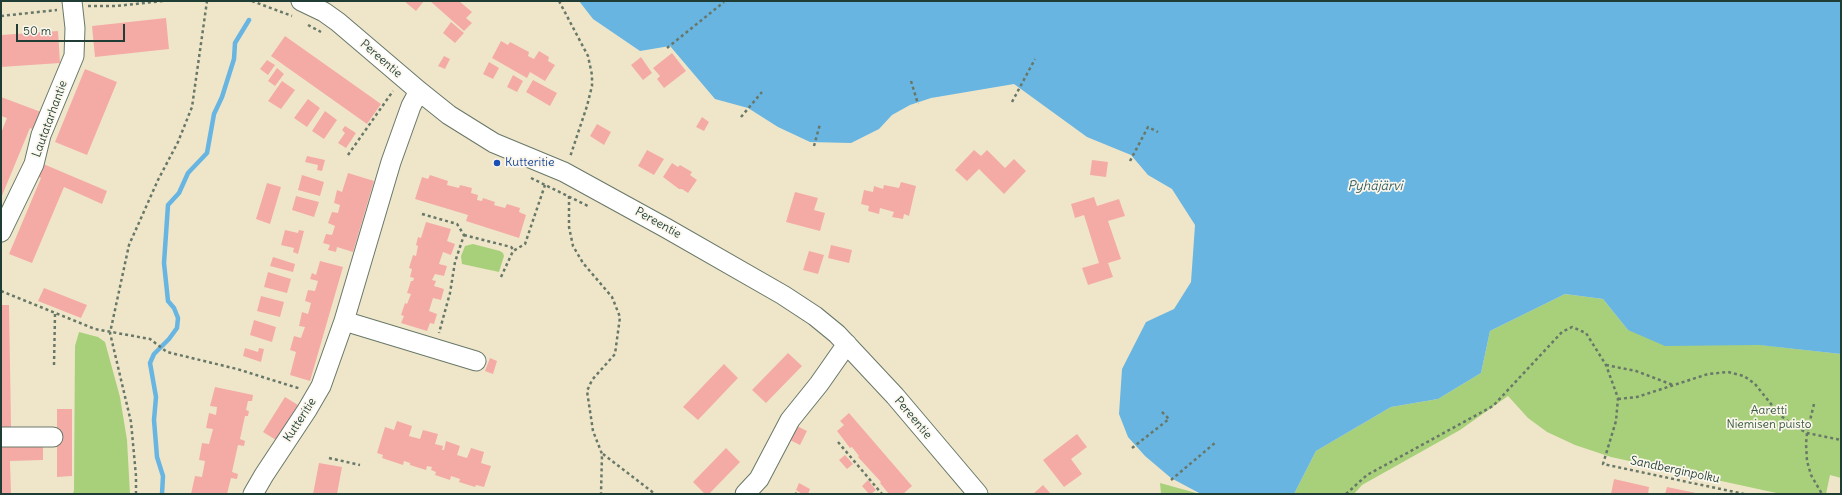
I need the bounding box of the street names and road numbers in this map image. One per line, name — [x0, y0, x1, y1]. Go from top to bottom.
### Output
street label: Pereentie — [357, 37, 405, 81]
street label: Lautatarhantie — [29, 79, 71, 159]
street label: Pereentie — [632, 204, 684, 242]
street label: Pereentie — [891, 394, 935, 442]
street label: Kutteritie — [280, 395, 320, 445]
street label: Sandberginpolku — [1629, 453, 1721, 487]

